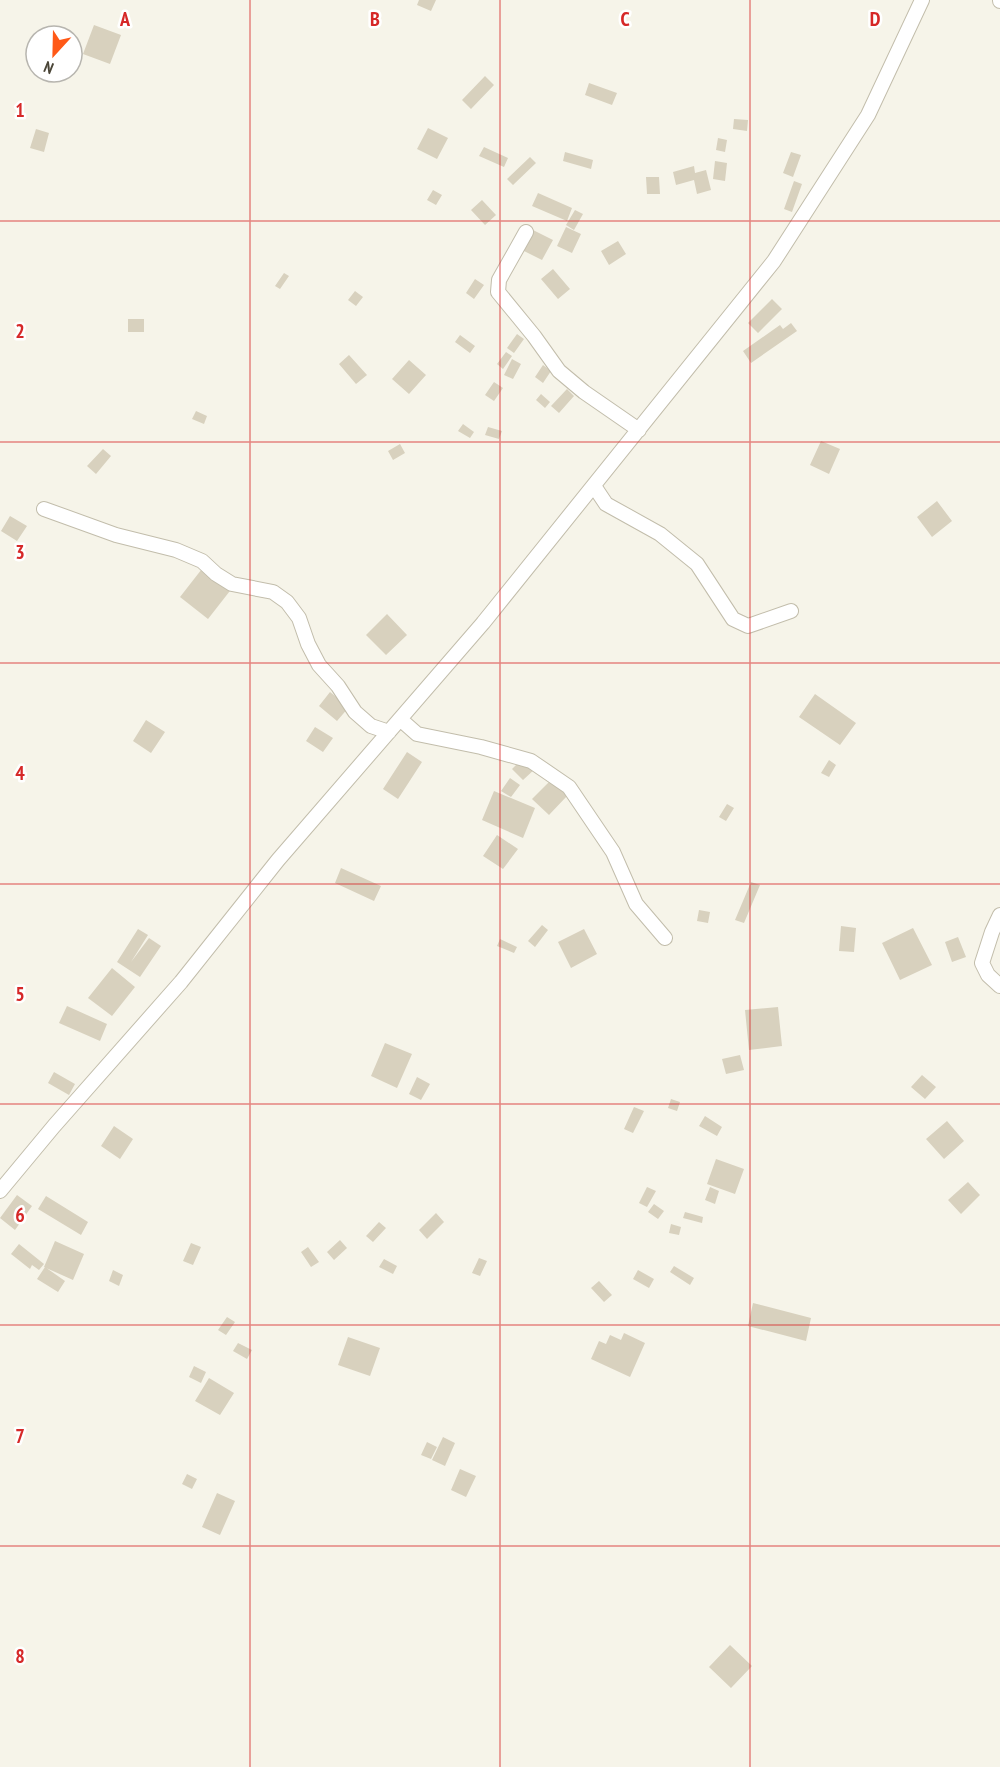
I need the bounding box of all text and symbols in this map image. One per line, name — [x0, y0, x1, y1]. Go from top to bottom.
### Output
text: A — [119, 6, 131, 32]
text: B — [370, 6, 380, 32]
text: C — [620, 6, 630, 32]
text: D — [870, 6, 881, 32]
north arrow — [24, 24, 84, 84]
text: N — [41, 57, 56, 79]
text: 1 — [15, 97, 25, 123]
text: 2 — [15, 318, 25, 344]
text: 3 — [15, 539, 25, 565]
text: 4 — [15, 760, 25, 786]
text: 5 — [15, 981, 25, 1007]
text: 6 — [15, 1202, 25, 1228]
text: 7 — [15, 1423, 25, 1449]
text: 8 — [15, 1643, 25, 1669]

